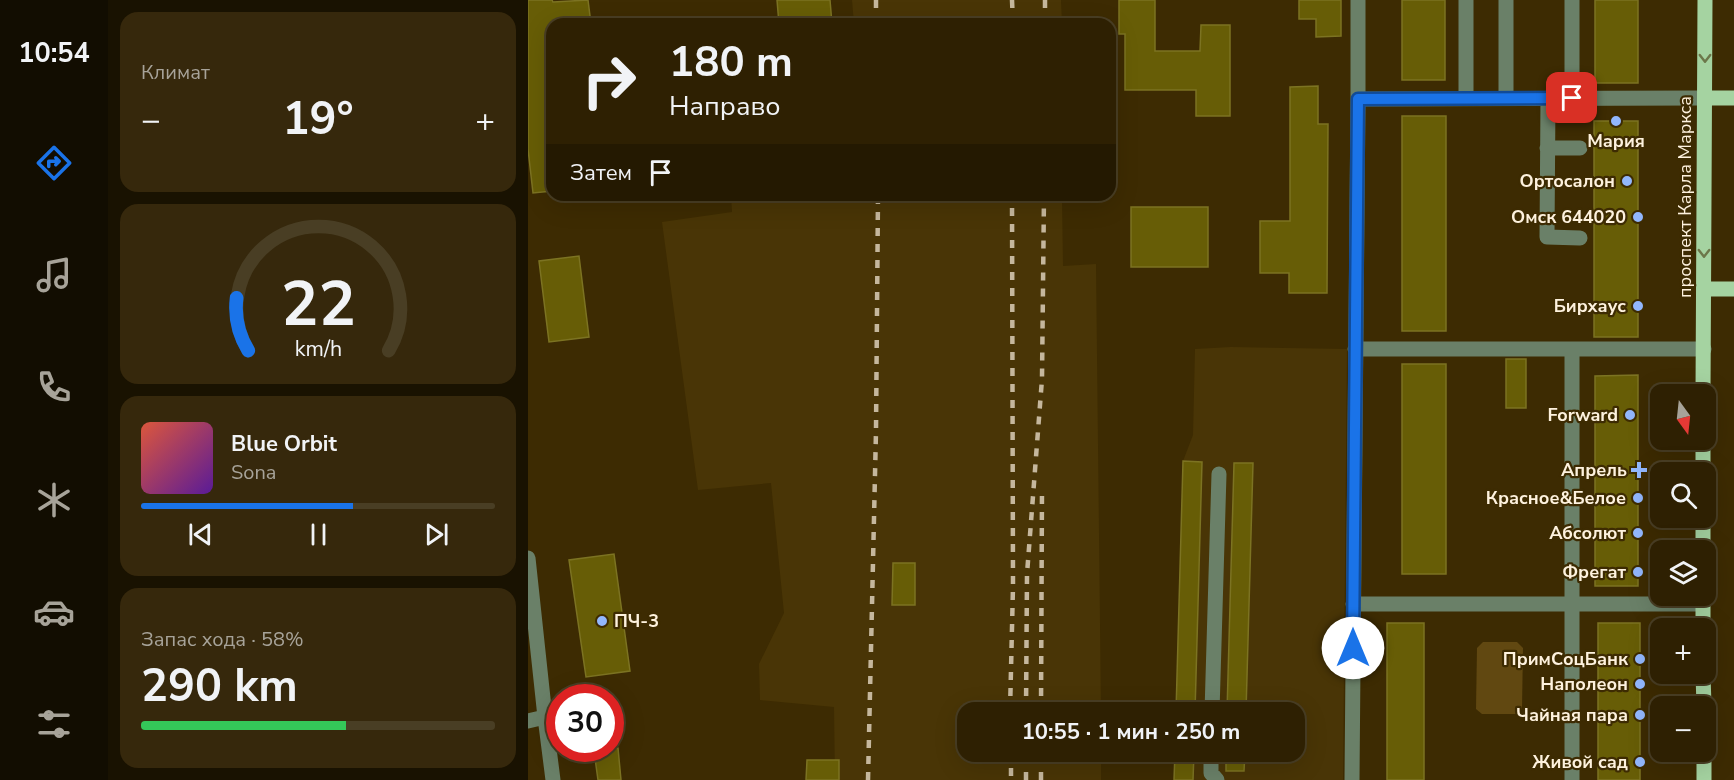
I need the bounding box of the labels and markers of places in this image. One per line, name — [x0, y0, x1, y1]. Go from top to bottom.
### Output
pin — [1546, 72, 1597, 123]
marker: Мария — [1609, 114, 1623, 128]
place label: Мария — [1587, 129, 1645, 153]
place label: Ортосалон — [1520, 169, 1615, 193]
marker: Ортосалон — [1620, 174, 1634, 188]
place label: Омск 644020 — [1511, 205, 1626, 229]
marker: Омск 644020 — [1631, 210, 1645, 224]
place label: Бирхаус — [1554, 294, 1626, 318]
marker: Бирхаус — [1631, 299, 1645, 313]
place label: Forward — [1548, 403, 1618, 427]
marker: Forward — [1623, 408, 1637, 422]
place label: Апрель — [1561, 458, 1627, 482]
marker: Апрель — [1632, 463, 1646, 477]
place label: Красное&Белое — [1486, 486, 1626, 510]
marker: Красное&Белое — [1631, 491, 1645, 505]
place label: Абсолют — [1549, 521, 1626, 545]
marker: Абсолют — [1631, 526, 1645, 540]
place label: Фрегат — [1562, 560, 1626, 584]
marker: Фрегат — [1631, 565, 1645, 579]
place label: ПЧ-3 — [614, 609, 659, 633]
marker: ПЧ-3 — [595, 614, 609, 628]
place label: ПримСоцБанк — [1503, 647, 1629, 671]
marker: ПримСоцБанк — [1633, 652, 1647, 666]
place label: Наполеон — [1540, 672, 1628, 696]
marker: Наполеон — [1633, 677, 1647, 691]
place label: Чайная пара — [1516, 703, 1628, 727]
marker: Чайная пара — [1633, 708, 1647, 722]
place label: Живой сад — [1532, 750, 1628, 774]
marker: Живой сад — [1633, 755, 1647, 769]

